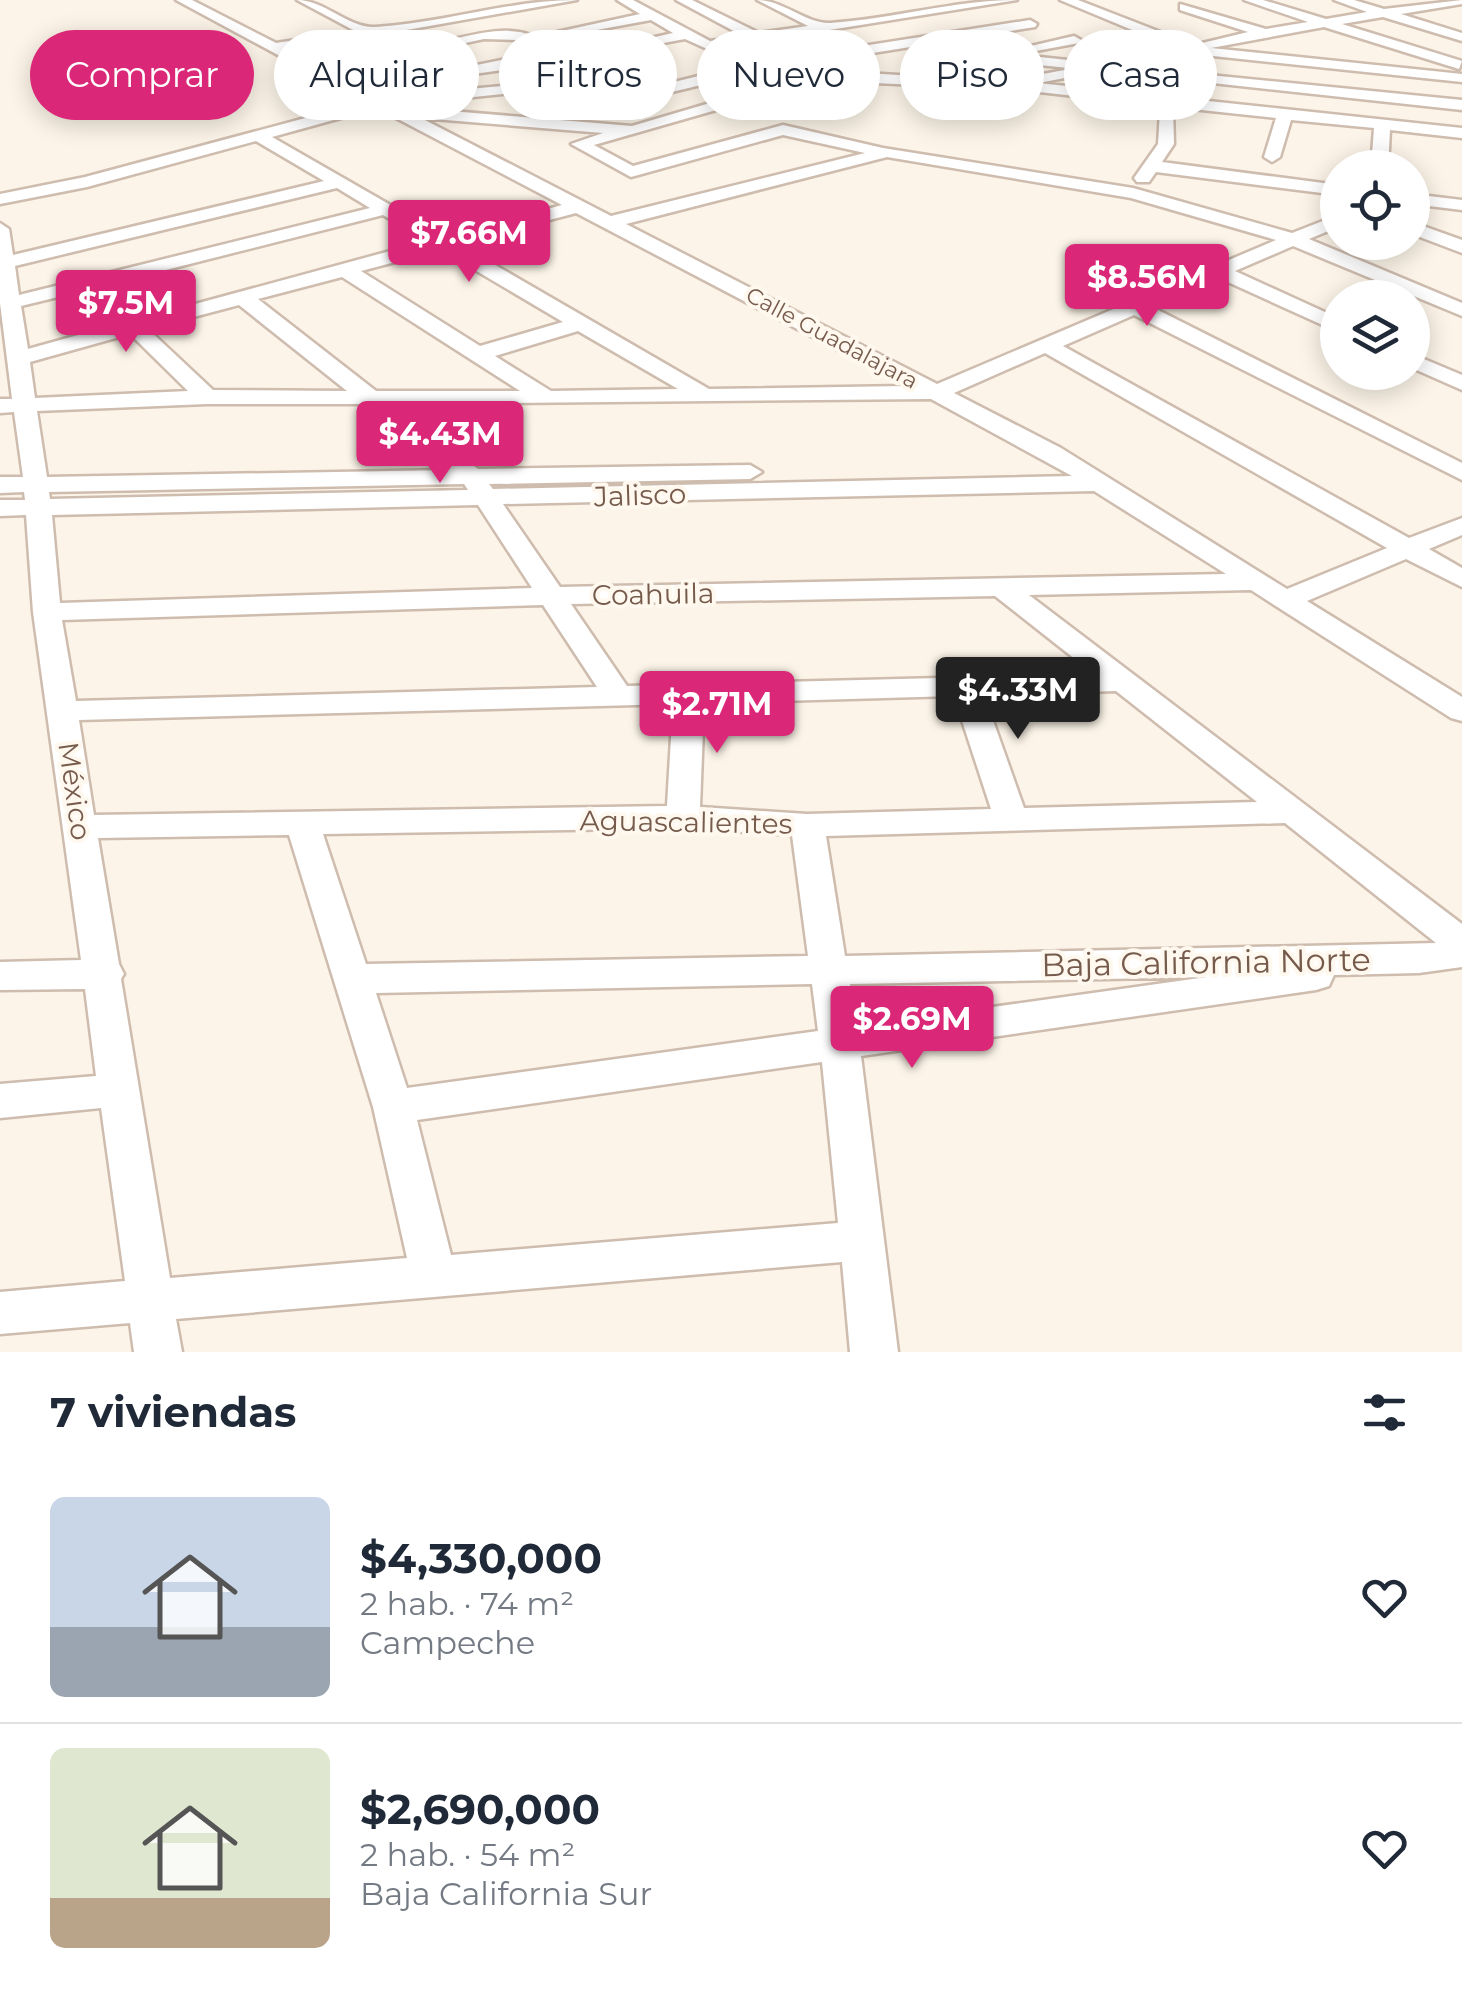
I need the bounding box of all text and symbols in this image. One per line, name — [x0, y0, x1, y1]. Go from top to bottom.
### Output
chip: Comprar — [30, 30, 254, 120]
chip: Alquilar — [274, 30, 479, 120]
chip: Filtros — [499, 30, 677, 120]
chip: Nuevo — [697, 30, 880, 120]
chip: Piso — [900, 30, 1044, 120]
chip: Casa — [1064, 30, 1217, 120]
map controls — [1320, 150, 1430, 390]
button: locate — [1320, 150, 1430, 260]
pin: $7.66M — [388, 200, 550, 285]
text: $7.66M — [410, 213, 528, 252]
pin: $8.56M — [1066, 244, 1228, 329]
text: $8.56M — [1087, 257, 1207, 296]
pin: $7.5M — [56, 270, 196, 355]
button: layers — [1320, 280, 1430, 390]
street label: Calle Guadalajara — [741, 281, 923, 395]
text: $7.5M — [78, 283, 174, 322]
pin: $4.43M — [359, 401, 521, 486]
text: $4.43M — [378, 414, 502, 453]
street label: Jalisco — [592, 476, 687, 514]
street label: Coahuila — [591, 576, 715, 612]
pin: $4.33M — [937, 657, 1099, 742]
text: $4.33M — [958, 670, 1078, 709]
pin: $2.71M — [636, 671, 798, 756]
text: $2.71M — [662, 684, 772, 723]
street label: México — [51, 740, 99, 842]
street label: Aguascalientes — [579, 803, 793, 841]
street label: Baja California Norte — [1041, 940, 1371, 984]
pin: $2.69M — [831, 986, 993, 1071]
text: $2.69M — [853, 999, 971, 1038]
icon: filters — [1357, 1385, 1412, 1440]
text: 7 viviendas — [50, 1386, 296, 1438]
text: $4,330,000 — [360, 1532, 602, 1584]
icon: home — [130, 1537, 250, 1657]
icon: heart — [1357, 1570, 1412, 1625]
text: 2 hab. · 74 m² — [360, 1584, 574, 1623]
text: Campeche — [360, 1623, 535, 1662]
text: $2,690,000 — [360, 1783, 600, 1835]
icon: home — [130, 1788, 250, 1908]
icon: heart — [1357, 1821, 1412, 1876]
text: 2 hab. · 54 m² — [360, 1835, 575, 1874]
text: Baja California Sur — [360, 1874, 652, 1913]

